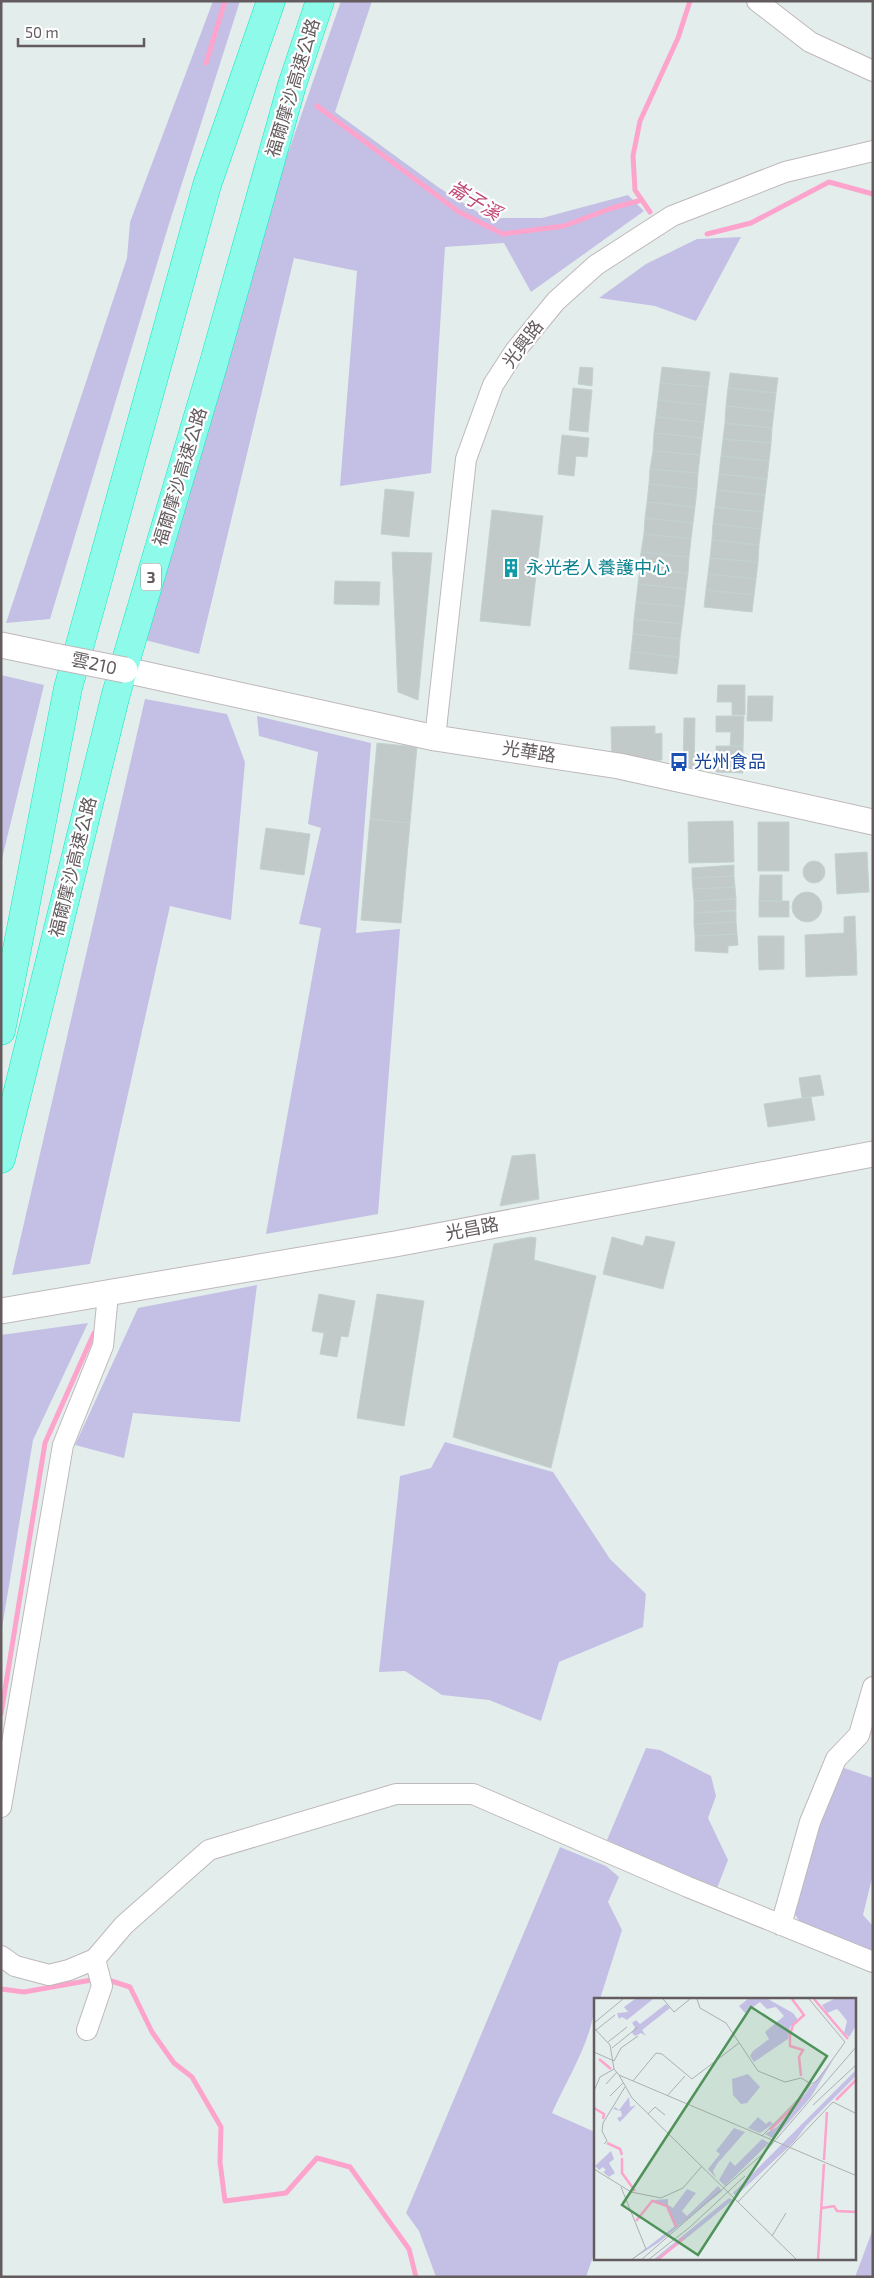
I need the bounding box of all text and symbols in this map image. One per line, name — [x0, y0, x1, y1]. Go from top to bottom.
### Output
scale bar — [18, 15, 144, 47]
street label: 福爾摩沙高速公路 — [260, 16, 324, 160]
text: 50 m — [25, 23, 59, 41]
water label: 崙子溪 — [445, 175, 508, 226]
street label: 光興路 — [497, 315, 547, 372]
street label: 福爾摩沙高速公路 — [147, 405, 211, 549]
place label: 永光老人養護中心 — [526, 556, 670, 578]
building icon: 永光老人養護中心 — [500, 557, 522, 579]
road number: 3 — [141, 564, 161, 590]
street label: 雲210 — [69, 647, 119, 679]
street label: 光華路 — [501, 736, 558, 766]
place label: 光州食品 — [694, 750, 766, 772]
bus stop icon: 光州食品 — [668, 751, 690, 773]
street label: 福爾摩沙高速公路 — [44, 794, 100, 939]
street label: 光昌路 — [443, 1212, 500, 1244]
inset map — [594, 1998, 856, 2260]

